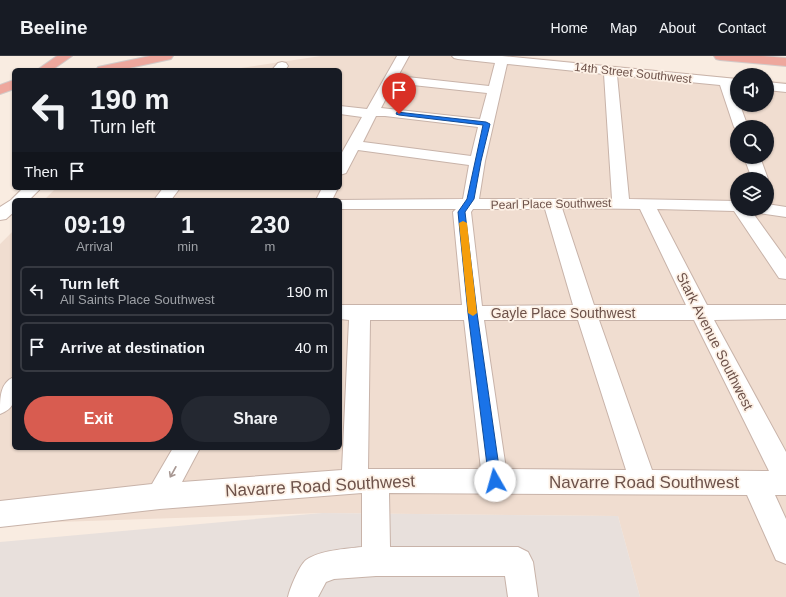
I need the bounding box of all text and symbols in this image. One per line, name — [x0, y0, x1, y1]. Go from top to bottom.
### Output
text: Beeline — [20, 17, 88, 38]
text: Home — [551, 20, 588, 36]
text: Map — [610, 20, 637, 36]
text: About — [659, 20, 696, 36]
text: Contact — [718, 20, 766, 36]
street label: 14th Street Southwest — [574, 60, 693, 86]
map controls — [730, 68, 774, 216]
button: sound — [730, 68, 774, 112]
pin — [382, 73, 416, 114]
icon: arrive — [388, 79, 410, 101]
icon: left — [24, 84, 76, 136]
text: 190 m — [90, 84, 169, 115]
text: Turn left — [90, 117, 155, 137]
button: search — [730, 120, 774, 164]
icon: arrive — [66, 160, 88, 182]
text: Then — [24, 163, 58, 180]
button: layers — [730, 172, 774, 216]
street label: Pearl Place Southwest — [491, 196, 612, 212]
text: 09:19 — [64, 211, 125, 238]
text: 1 — [181, 211, 194, 238]
text: 230 — [250, 211, 290, 238]
text: Arrival — [76, 239, 113, 254]
text: min — [177, 239, 198, 254]
text: m — [265, 239, 275, 254]
street label: Stark Avenue Southwest — [673, 270, 757, 413]
text: Turn left — [60, 275, 119, 292]
icon: left — [26, 280, 48, 302]
text: 190 m — [286, 283, 328, 300]
text: All Saints Place Southwest — [60, 292, 215, 307]
street label: Gayle Place Southwest — [491, 305, 635, 321]
icon: arrive — [26, 336, 48, 358]
text: Arrive at destination — [60, 339, 205, 356]
text: 40 m — [295, 339, 328, 356]
button: Exit — [24, 396, 173, 442]
button: Share — [181, 396, 330, 442]
position arrow — [474, 460, 516, 502]
one-way arrow — [169, 466, 177, 478]
street label: Navarre Road Southwest — [225, 472, 416, 500]
street label: Navarre Road Southwest — [549, 473, 739, 492]

